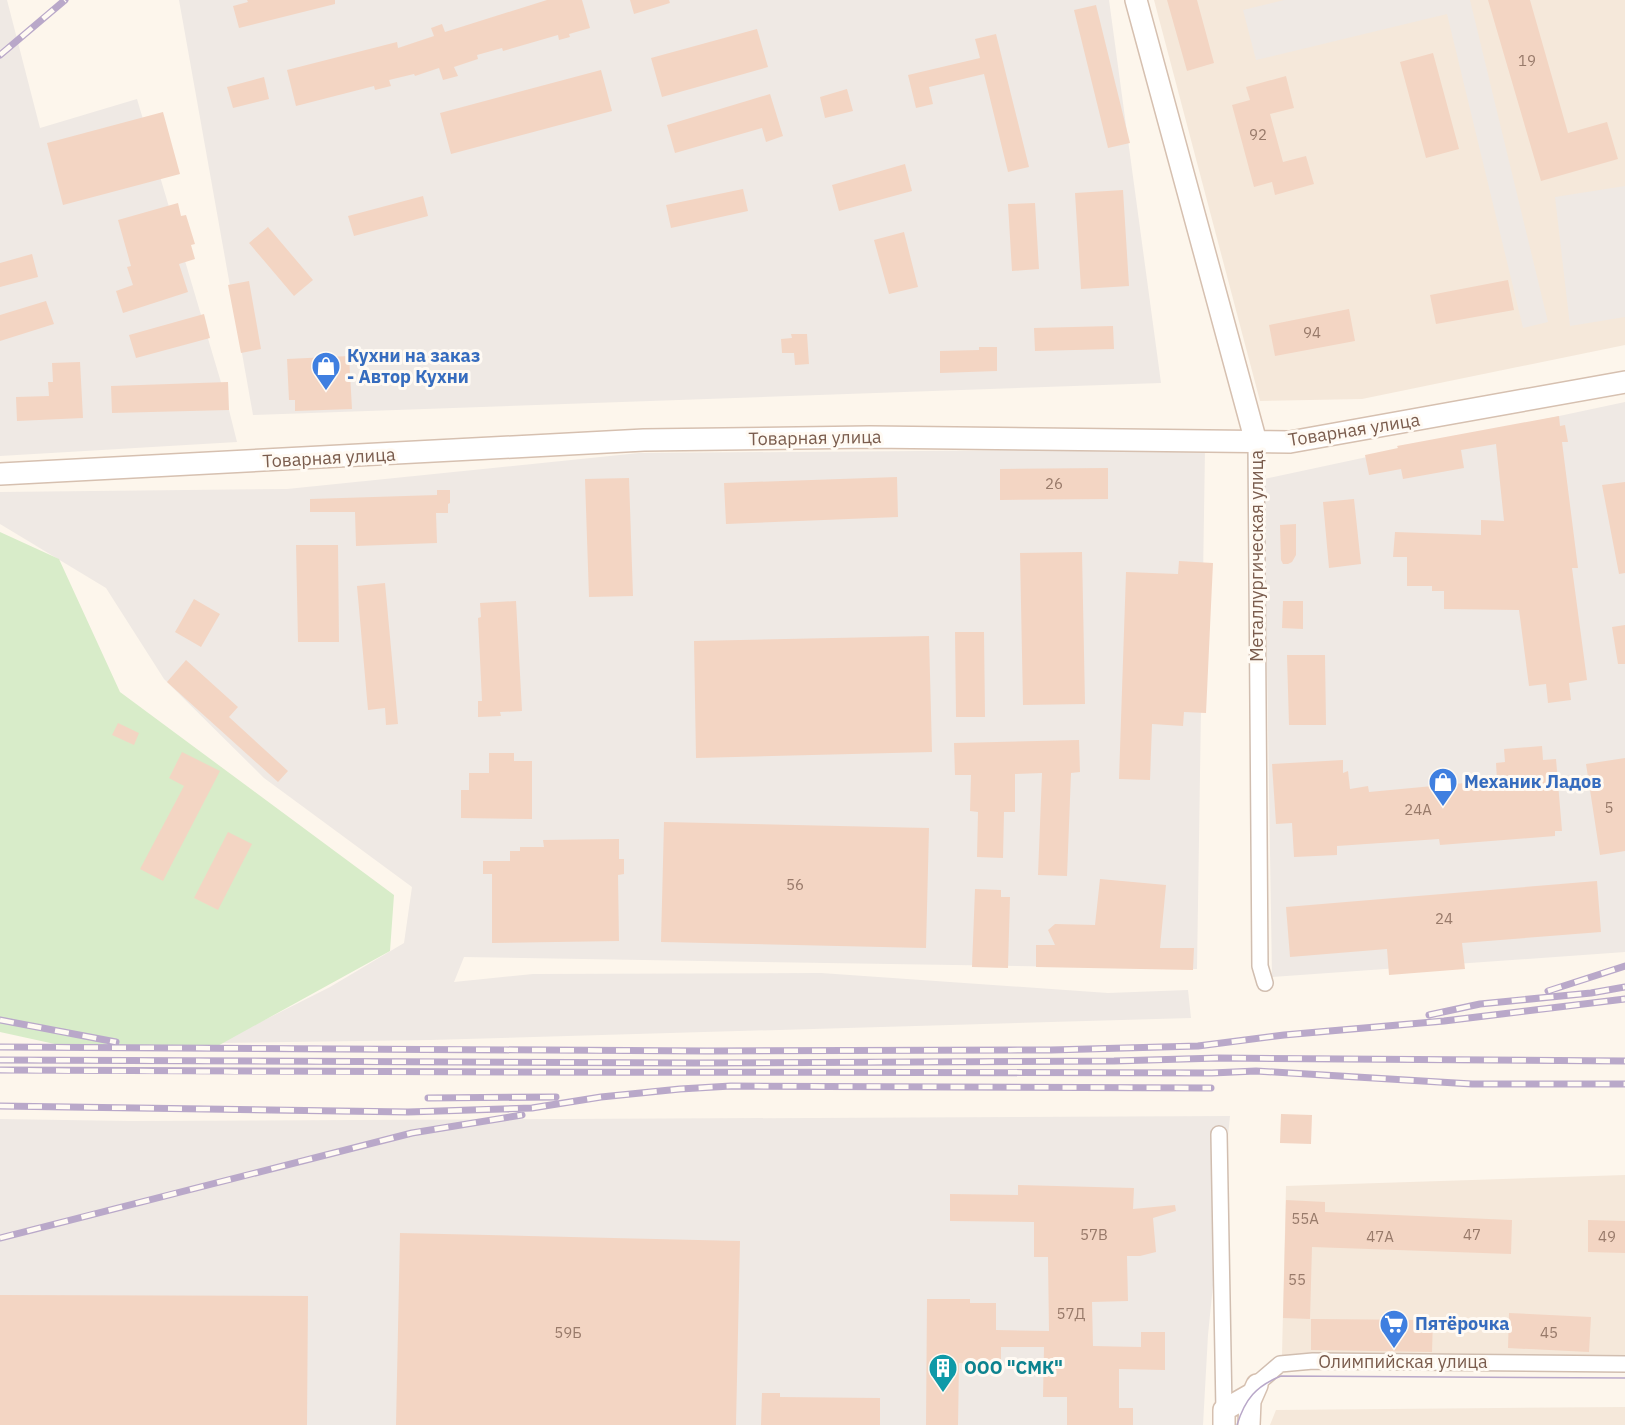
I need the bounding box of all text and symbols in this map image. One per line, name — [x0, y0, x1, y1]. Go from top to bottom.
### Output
house number: 19 — [1518, 51, 1536, 70]
house number: 92 — [1249, 125, 1267, 144]
house number: 94 — [1303, 323, 1321, 342]
place label: Кухни на заказ - Автор Кухни — [347, 344, 480, 388]
shop icon: Кухни на заказ - Автор Кухни — [310, 350, 342, 392]
street label: Товарная улица — [1286, 408, 1422, 451]
street label: Товарная улица — [748, 425, 882, 450]
street label: Товарная улица — [262, 443, 396, 472]
street label: Металлургическая улица — [1245, 450, 1268, 662]
house number: 26 — [1045, 474, 1063, 493]
shop icon: Механик Ладов — [1427, 766, 1459, 808]
place label: Механик Ладов — [1464, 770, 1602, 793]
house number: 5 — [1604, 798, 1614, 817]
house number: 24А — [1404, 800, 1432, 819]
house number: 56 — [786, 875, 804, 894]
house number: 24 — [1435, 909, 1453, 928]
house number: 55А — [1291, 1209, 1319, 1228]
house number: 57В — [1080, 1225, 1108, 1244]
house number: 47 — [1463, 1225, 1481, 1244]
house number: 47А — [1366, 1227, 1394, 1246]
house number: 49 — [1598, 1227, 1616, 1246]
house number: 55 — [1288, 1270, 1306, 1289]
house number: 57Д — [1057, 1304, 1086, 1323]
supermarket icon: Пятёрочка — [1378, 1308, 1410, 1350]
place label: Пятёрочка — [1415, 1312, 1509, 1335]
house number: 59Б — [554, 1323, 582, 1342]
house number: 45 — [1540, 1323, 1558, 1342]
street label: Олимпийская улица — [1318, 1350, 1488, 1373]
building icon: ООО "СМК" — [927, 1352, 959, 1394]
place label: ООО "СМК" — [964, 1356, 1063, 1379]

